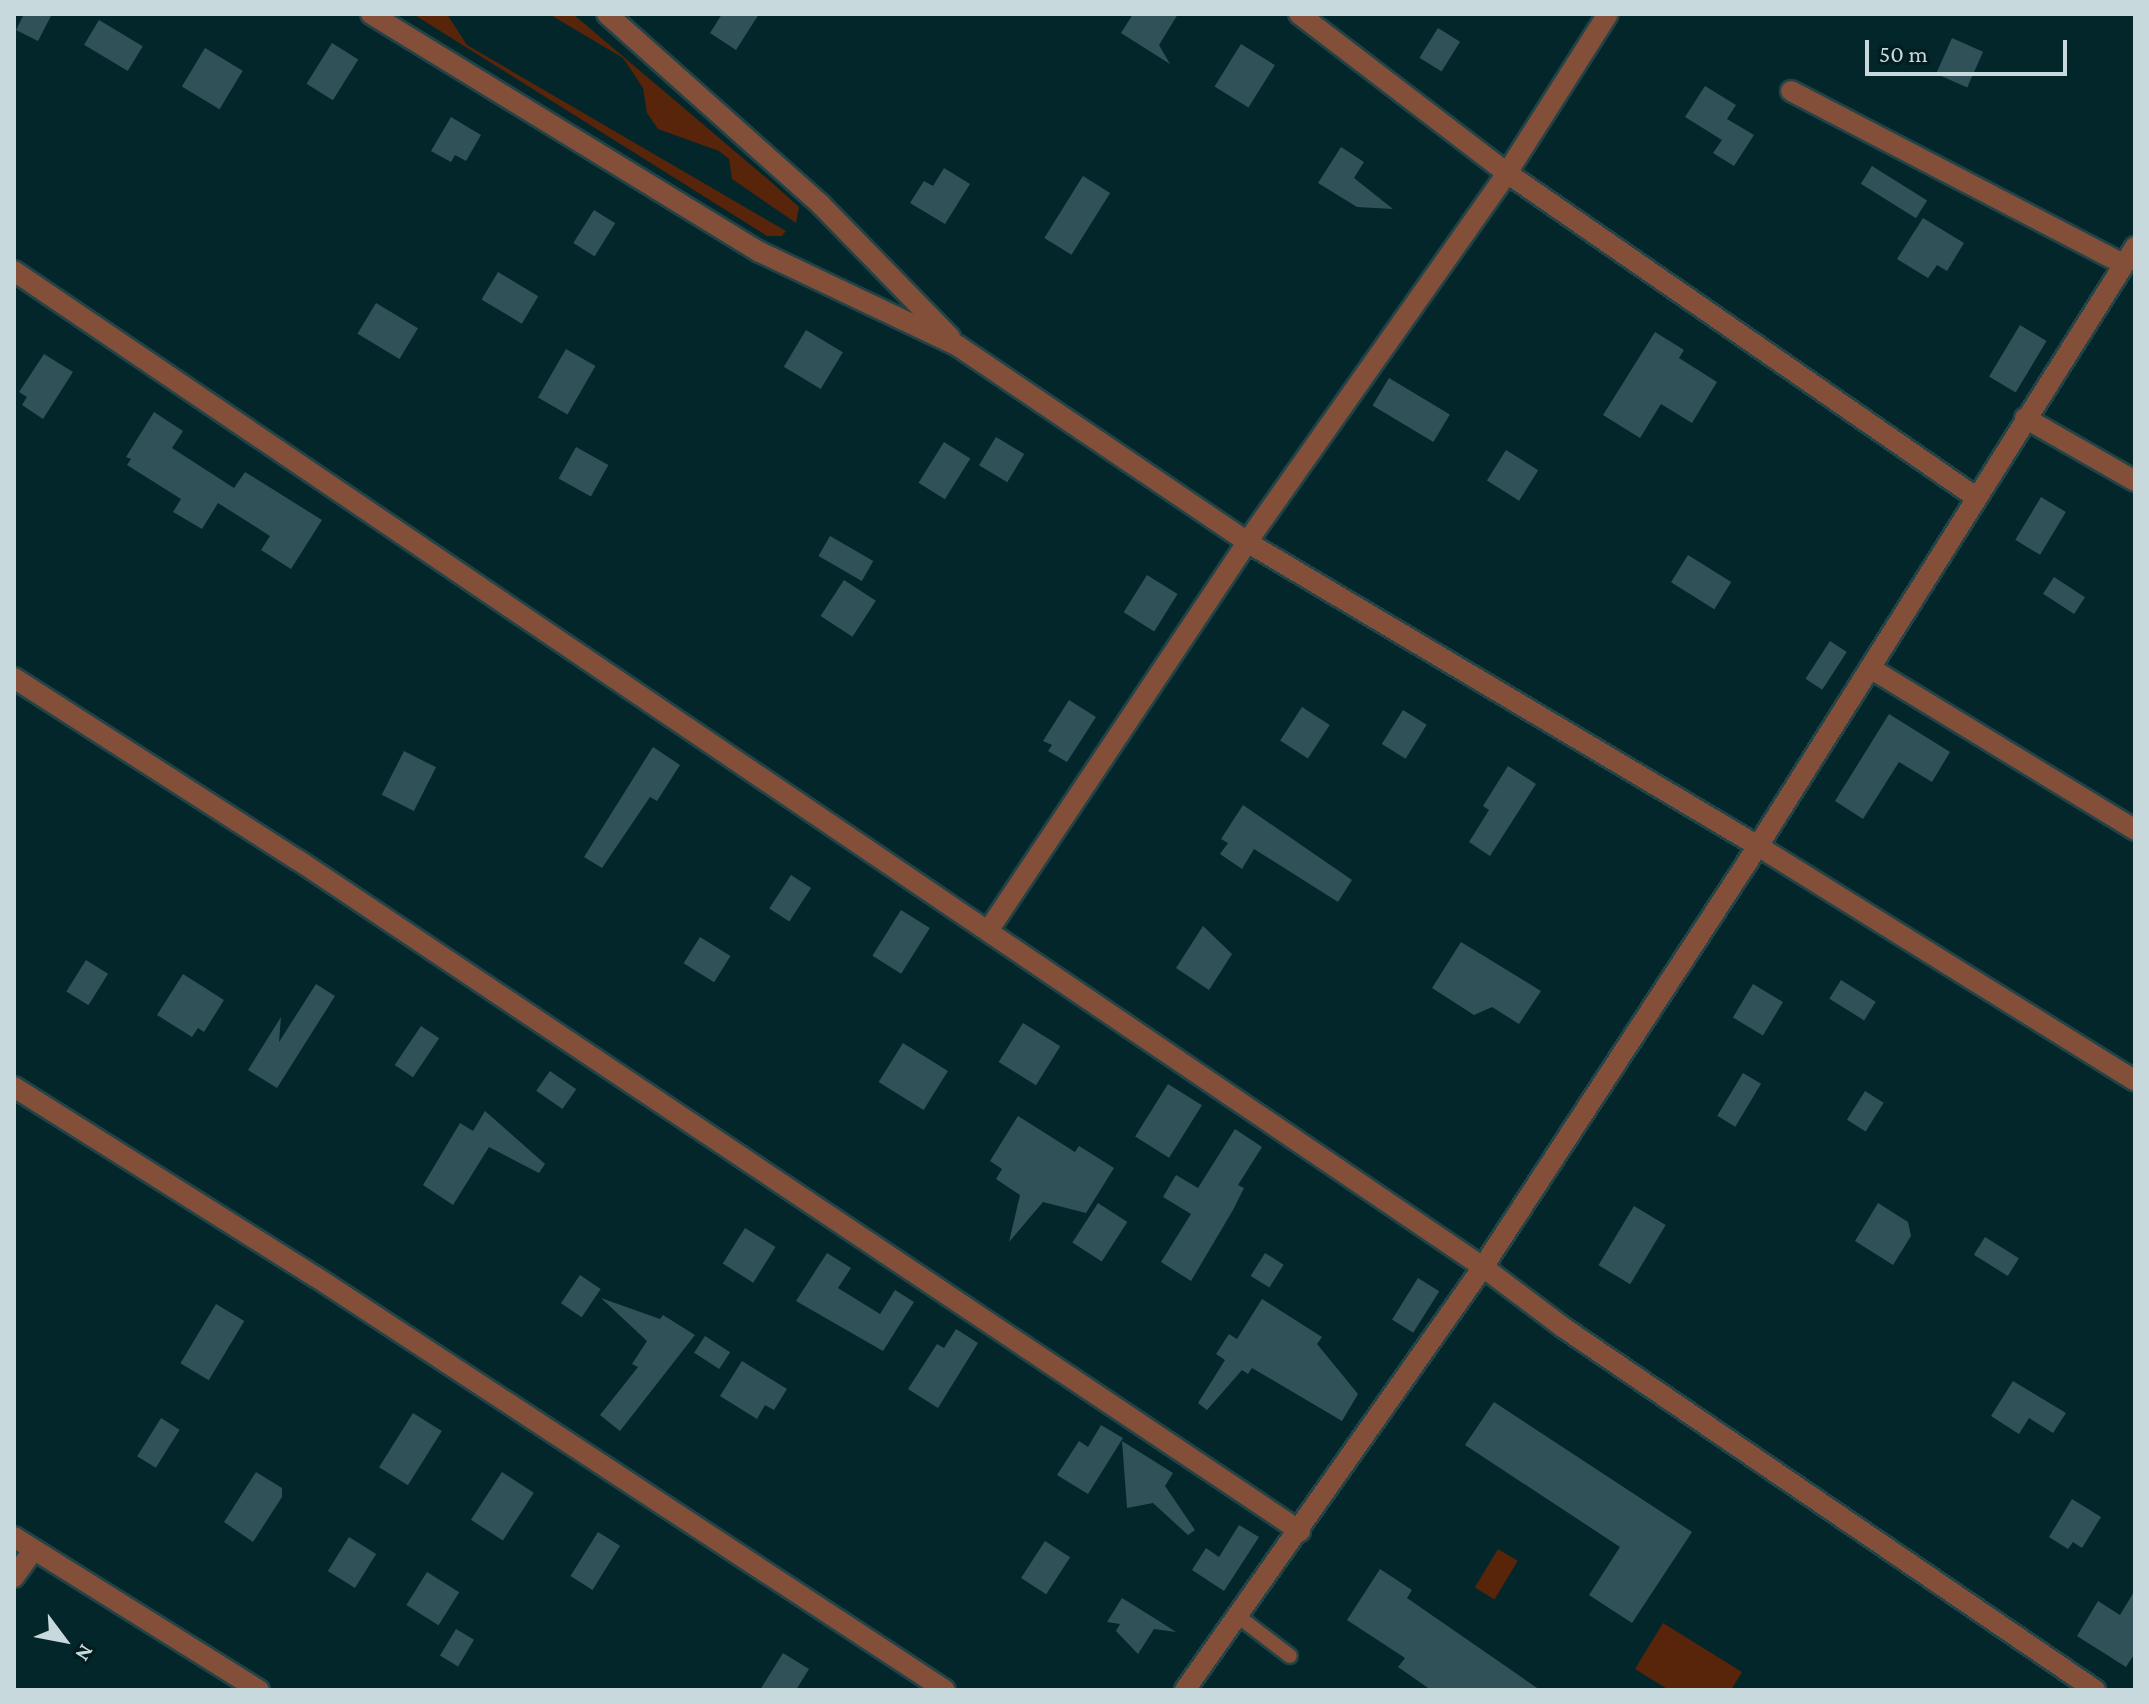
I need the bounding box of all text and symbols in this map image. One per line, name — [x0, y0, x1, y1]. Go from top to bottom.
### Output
scale bar — [1869, 24, 2071, 74]
text: 50 m — [1879, 40, 1928, 67]
north arrow — [24, 1600, 104, 1680]
text: N — [70, 1640, 99, 1666]

